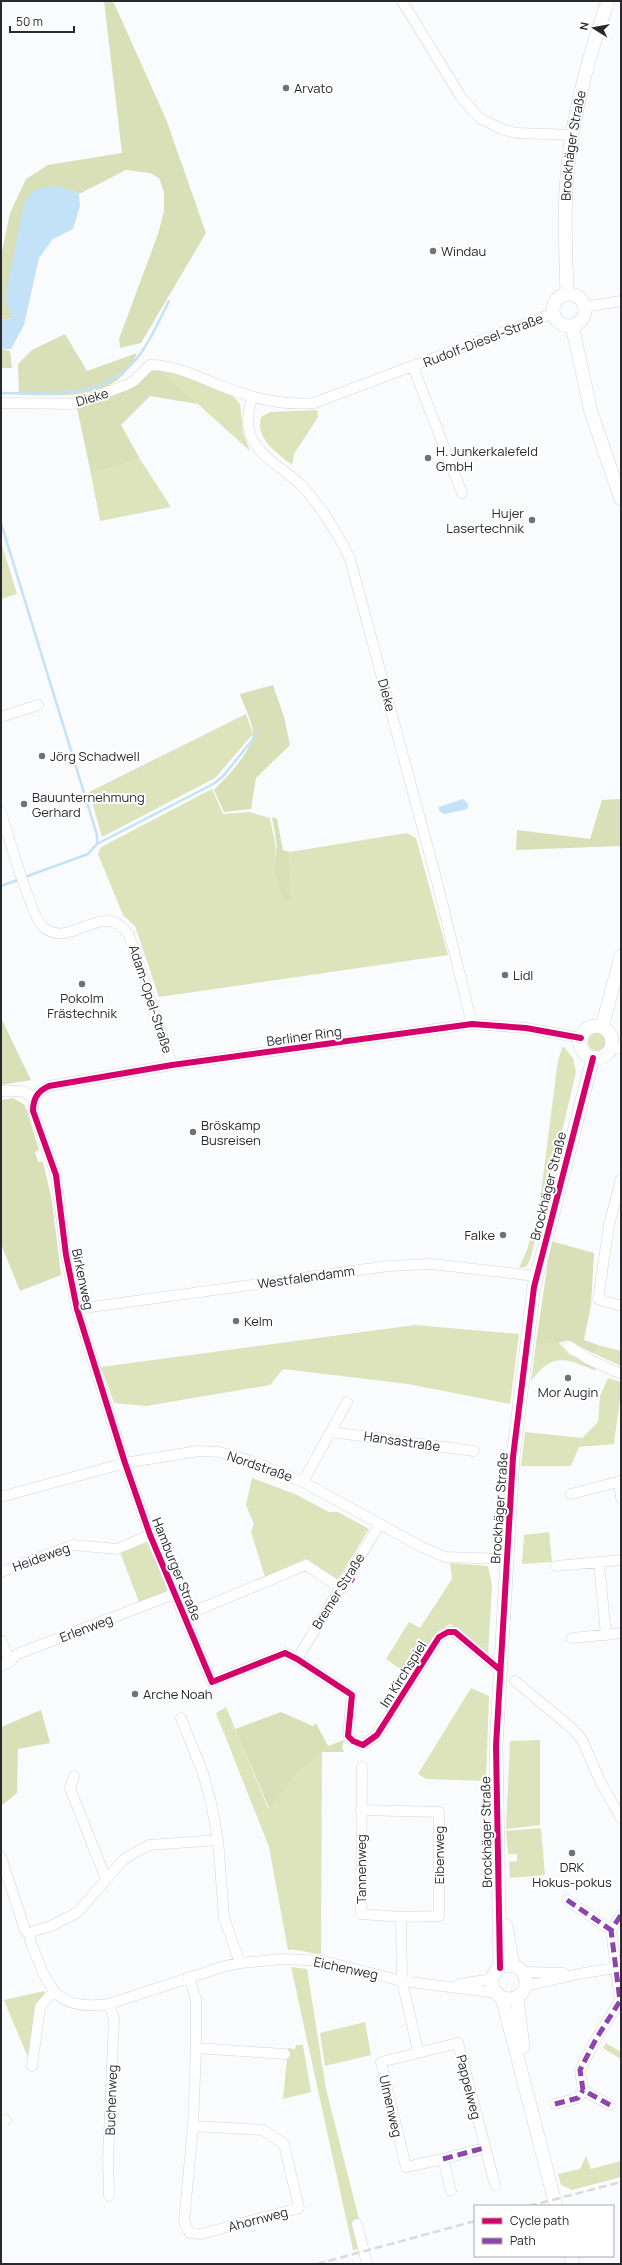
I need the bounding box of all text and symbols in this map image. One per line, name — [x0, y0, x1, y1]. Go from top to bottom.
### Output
scale bar — [10, 8, 74, 34]
north arrow — [574, 8, 614, 48]
text: 50 m — [16, 13, 43, 30]
text: N — [576, 21, 592, 31]
place label: Arvato — [294, 79, 333, 97]
marker: Arvato — [281, 83, 291, 93]
street label: Brockhäger Straße — [556, 88, 590, 201]
place label: Windau — [441, 242, 486, 260]
marker: Windau — [428, 246, 438, 256]
street label: Rudolf-Diesel-Straße — [421, 309, 546, 371]
street label: Dieke — [74, 384, 111, 410]
place label: H. Junkerkalefeld GmbH — [436, 442, 538, 475]
marker: H. Junkerkalefeld GmbH — [423, 453, 433, 463]
place label: Hujer Lasertechnik — [446, 504, 525, 537]
marker: Hujer Lasertechnik — [527, 515, 537, 525]
street label: Dieke — [374, 677, 400, 714]
place label: Jörg Schadwell — [50, 747, 140, 765]
marker: Jörg Schadwell — [37, 751, 47, 761]
place label: Bauunternehmung Gerhard — [32, 788, 145, 821]
marker: Bauunternehmung Gerhard — [19, 799, 29, 809]
street label: Adam-Opel-Straße — [125, 942, 177, 1056]
place label: Lidl — [513, 966, 533, 984]
marker: Lidl — [500, 970, 510, 980]
marker: Pokolm Frästechnik — [77, 979, 87, 989]
place label: Pokolm Frästechnik — [47, 989, 117, 1022]
street label: Berliner Ring — [265, 1022, 343, 1050]
place label: Bröskamp Busreisen — [201, 1116, 261, 1149]
marker: Bröskamp Busreisen — [188, 1127, 198, 1137]
street label: Brockhäger Straße — [526, 1129, 570, 1242]
place label: Falke — [465, 1226, 495, 1244]
marker: Falke — [498, 1230, 508, 1240]
street label: Birkenweg — [68, 1247, 98, 1311]
street label: Westfalendamm — [256, 1261, 356, 1293]
place label: Kelm — [244, 1312, 273, 1330]
marker: Kelm — [231, 1316, 241, 1326]
marker: Mor Augin — [563, 1373, 573, 1383]
place label: Mor Augin — [538, 1383, 598, 1401]
street label: Hansastraße — [363, 1427, 442, 1455]
street label: Nordstraße — [225, 1446, 295, 1486]
street label: Brockhäger Straße — [486, 1451, 512, 1564]
street label: Hamburger Straße — [148, 1515, 206, 1624]
street label: Heideweg — [10, 1538, 72, 1576]
street label: Bremer Straße — [308, 1549, 369, 1632]
street label: Erlenweg — [57, 1610, 115, 1646]
street label: Im Kirchspiel — [375, 1637, 431, 1711]
place label: Arche Noah — [143, 1685, 212, 1703]
marker: Arche Noah — [130, 1689, 140, 1699]
street label: Brockhäger Straße — [476, 1776, 496, 1888]
street label: Eibenweg — [430, 1826, 448, 1884]
street label: Tannenweg — [352, 1834, 370, 1904]
marker: DRK Hokus-pokus — [567, 1848, 577, 1858]
place label: DRK Hokus-pokus — [532, 1858, 612, 1891]
street label: Eichenweg — [312, 1952, 380, 1984]
street label: Pappelweg — [452, 2053, 486, 2121]
street label: Buchenweg — [101, 2064, 121, 2136]
street label: Ulmenweg — [375, 2073, 407, 2139]
street label: Ahornweg — [226, 2202, 290, 2236]
legend — [474, 2205, 614, 2257]
text: Cycle path — [510, 2212, 569, 2229]
text: Path — [510, 2232, 536, 2249]

